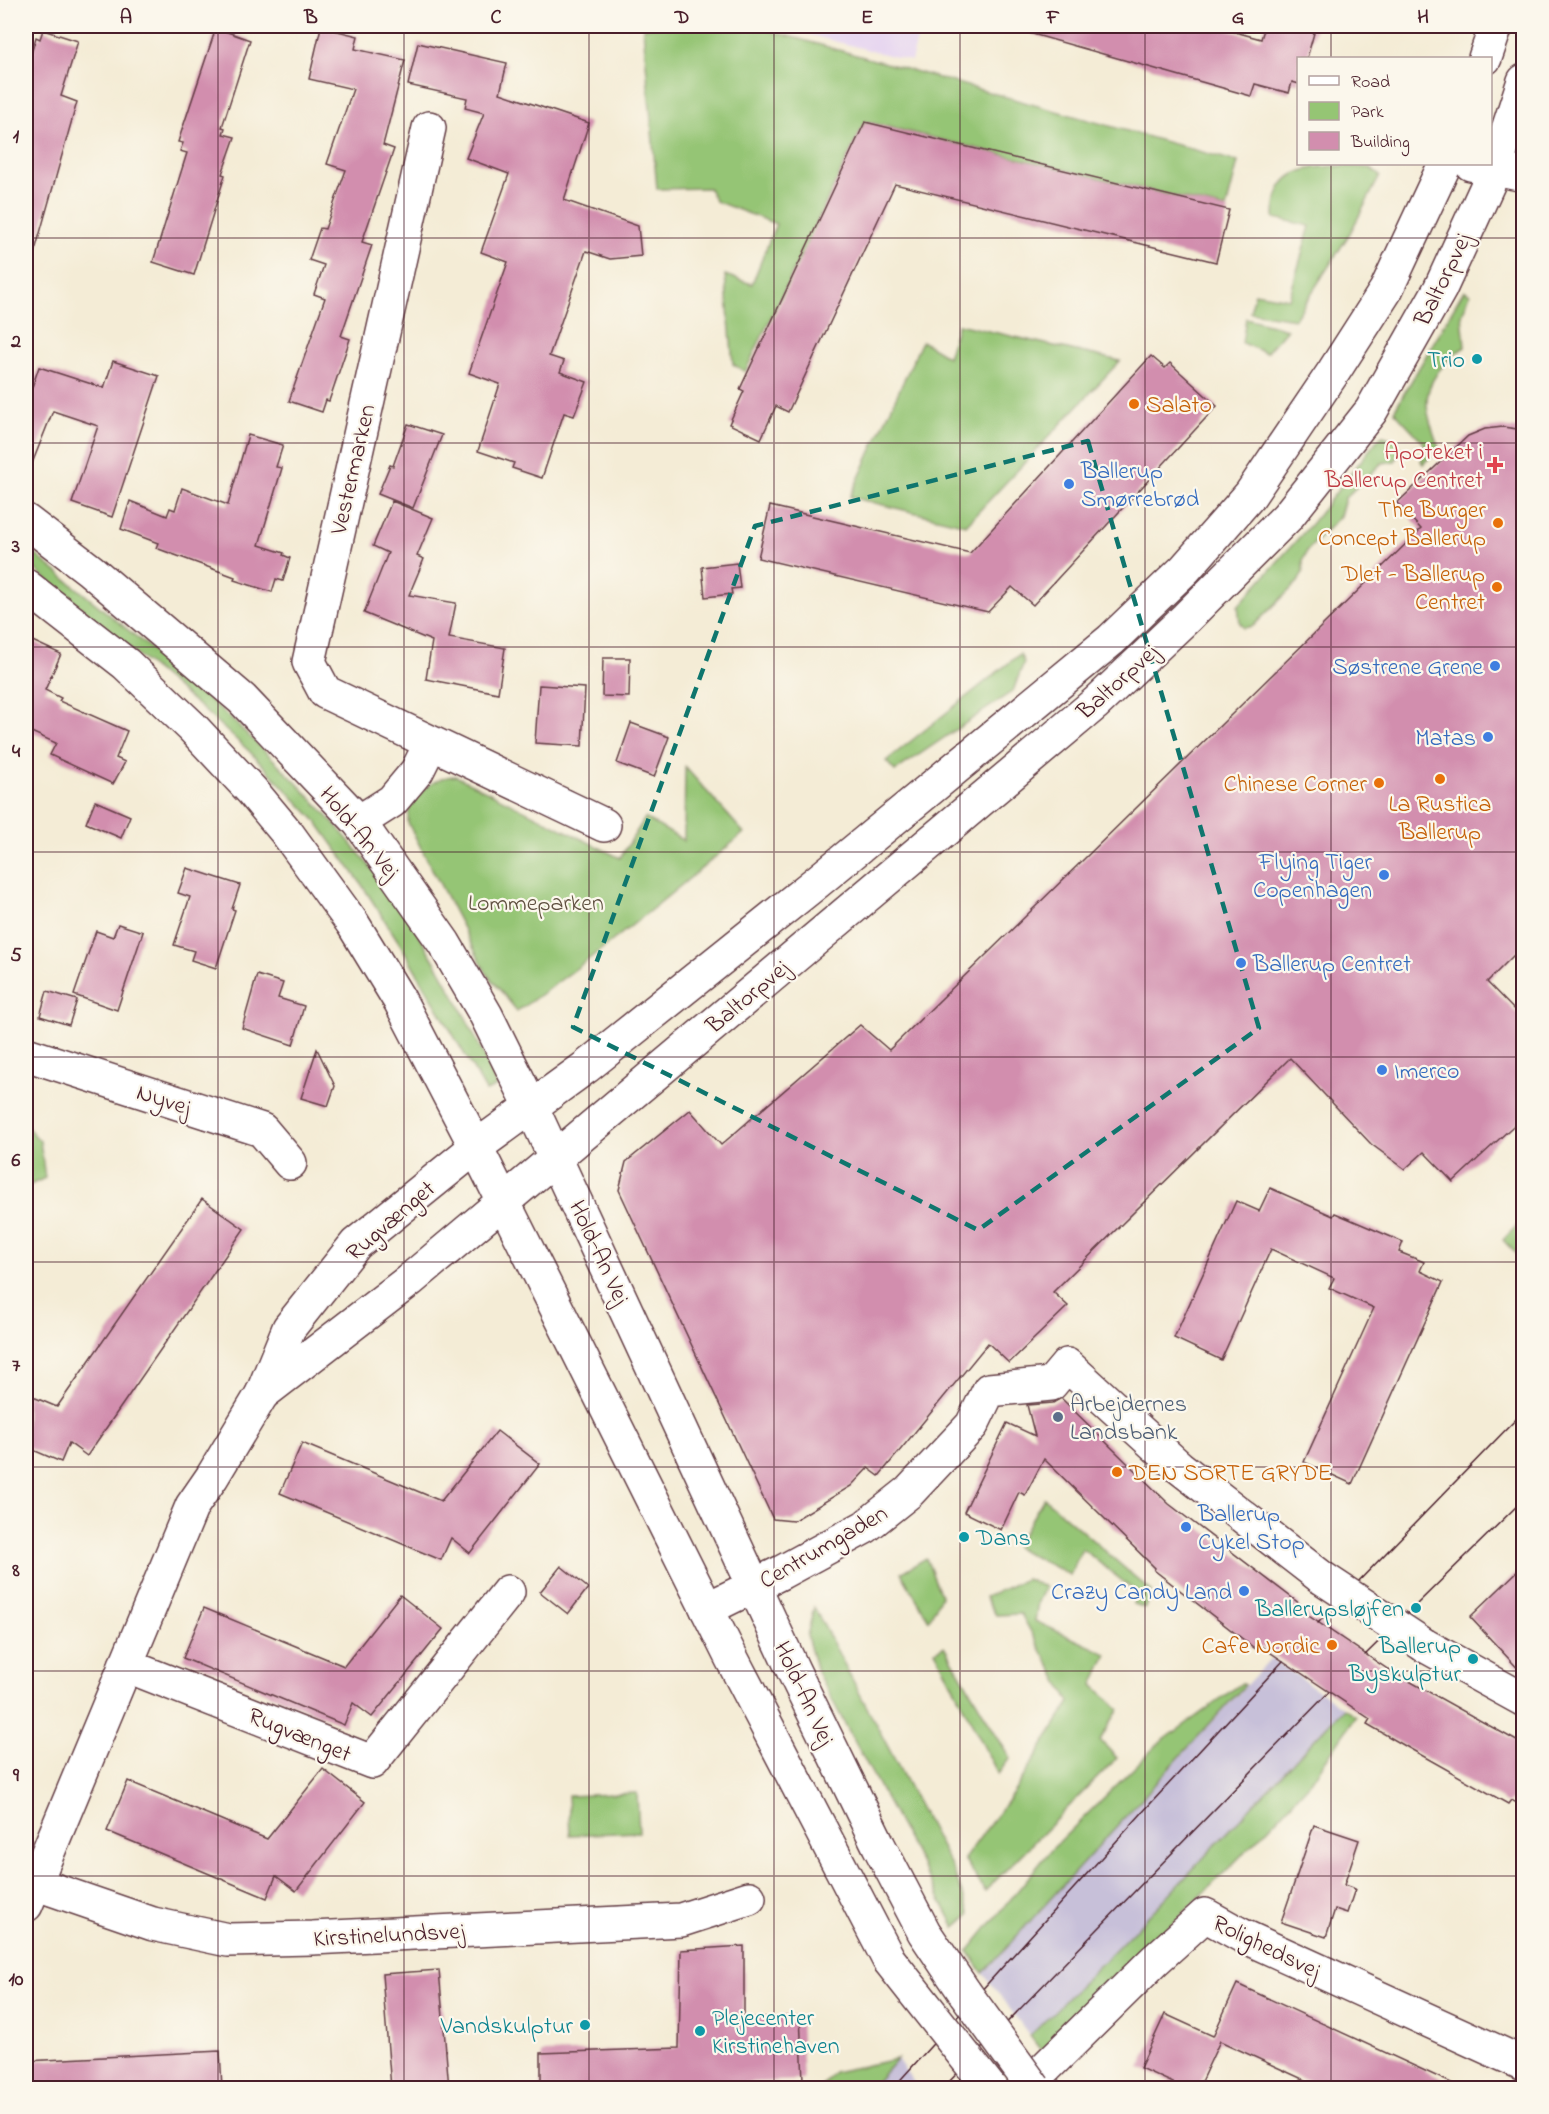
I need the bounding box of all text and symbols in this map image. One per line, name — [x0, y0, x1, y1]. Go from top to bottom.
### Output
text: A — [120, 4, 132, 33]
text: B — [303, 4, 318, 33]
text: C — [491, 4, 502, 33]
text: D — [674, 4, 689, 33]
text: E — [861, 4, 873, 33]
text: F — [1046, 4, 1060, 33]
text: G — [1232, 4, 1245, 33]
text: H — [1417, 4, 1429, 33]
legend — [1297, 57, 1492, 165]
text: Road — [1351, 70, 1390, 96]
text: Park — [1351, 100, 1384, 126]
text: 1 — [13, 123, 20, 152]
text: Building — [1350, 130, 1410, 157]
street label: Baltorpvej — [1406, 227, 1482, 333]
text: 2 — [10, 328, 21, 357]
place label: Trio — [1427, 344, 1465, 379]
marker: Trio — [1470, 352, 1484, 366]
place label: Salato — [1146, 389, 1212, 424]
marker: Salato — [1127, 397, 1141, 411]
street label: Vestermarken — [322, 401, 386, 539]
place label: Apoteket i Ballerup Centret — [1324, 436, 1483, 499]
place label: Ballerup Smørrebrød — [1080, 455, 1200, 518]
marker: Apoteket i Ballerup Centret — [1488, 458, 1502, 472]
marker: Ballerup Smørrebrød — [1062, 477, 1076, 491]
place label: The Burger Concept Ballerup — [1318, 494, 1487, 557]
marker: The Burger Concept Ballerup — [1491, 516, 1505, 530]
text: 3 — [11, 533, 20, 562]
place label: Dlet - Ballerup Centret — [1340, 558, 1485, 621]
marker: Dlet - Ballerup Centret — [1490, 580, 1504, 594]
street label: Baltorpvej — [1069, 636, 1168, 730]
place label: Søstrene Grene — [1332, 651, 1483, 686]
marker: Søstrene Grene — [1488, 659, 1502, 673]
place label: Matas — [1415, 722, 1476, 757]
marker: Matas — [1481, 730, 1495, 744]
text: 4 — [12, 738, 21, 767]
place label: Chinese Corner — [1223, 768, 1368, 803]
marker: La Rustica Ballerup — [1433, 772, 1447, 786]
marker: Chinese Corner — [1372, 776, 1386, 790]
street label: Hold-An Vej — [309, 779, 408, 889]
place label: La Rustica Ballerup — [1389, 788, 1491, 851]
place label: Flying Tiger Copenhagen — [1253, 846, 1373, 909]
marker: Flying Tiger Copenhagen — [1377, 868, 1391, 882]
park label: Lommeparken — [468, 887, 604, 922]
text: 5 — [10, 942, 22, 971]
place label: Ballerup Centret — [1252, 948, 1411, 983]
street label: Baltorpvej — [698, 952, 799, 1044]
marker: Ballerup Centret — [1234, 956, 1248, 970]
place label: Imerco — [1394, 1055, 1460, 1090]
marker: Imerco — [1375, 1063, 1389, 1077]
street label: Nyvej — [131, 1076, 196, 1128]
text: 6 — [12, 1147, 21, 1176]
street label: Rugvænget — [339, 1173, 444, 1271]
street label: Hold-An Vej — [558, 1195, 638, 1312]
text: 7 — [12, 1352, 21, 1381]
place label: Arbejdernes Landsbank — [1070, 1388, 1187, 1451]
marker: Arbejdernes Landsbank — [1051, 1410, 1065, 1424]
place label: DEN SORTE GRYDE — [1128, 1457, 1332, 1492]
marker: DEN SORTE GRYDE — [1110, 1465, 1124, 1479]
street label: Centrumgaden — [753, 1497, 895, 1599]
place label: Ballerup Cykel Stop — [1197, 1498, 1305, 1562]
marker: Ballerup Cykel Stop — [1179, 1520, 1193, 1534]
place label: Dans — [975, 1522, 1031, 1557]
marker: Dans — [957, 1530, 971, 1544]
text: 8 — [11, 1557, 20, 1586]
place label: Crazy Candy Land — [1051, 1576, 1233, 1612]
marker: Crazy Candy Land — [1237, 1584, 1251, 1598]
place label: Ballerupsløjfen — [1254, 1593, 1404, 1628]
marker: Ballerupsløjfen — [1409, 1601, 1423, 1615]
place label: Cafe Nordic — [1201, 1630, 1320, 1665]
place label: Ballerup Byskulptur — [1348, 1630, 1462, 1694]
street label: Hold-An Vej — [763, 1636, 843, 1753]
marker: Cafe Nordic — [1325, 1638, 1339, 1652]
marker: Ballerup Byskulptur — [1466, 1652, 1480, 1666]
street label: Rugvænget — [242, 1700, 356, 1773]
text: 9 — [12, 1762, 20, 1791]
street label: Rolighedsvej — [1206, 1907, 1327, 1990]
street label: Kirstinelundsvej — [313, 1915, 467, 1958]
text: 10 — [9, 1966, 24, 1995]
place label: Plejecenter Kirstinehaven — [712, 2002, 840, 2065]
place label: Vandskulptur — [440, 2010, 574, 2045]
marker: Vandskulptur — [578, 2018, 592, 2032]
marker: Plejecenter Kirstinehaven — [693, 2024, 707, 2038]

